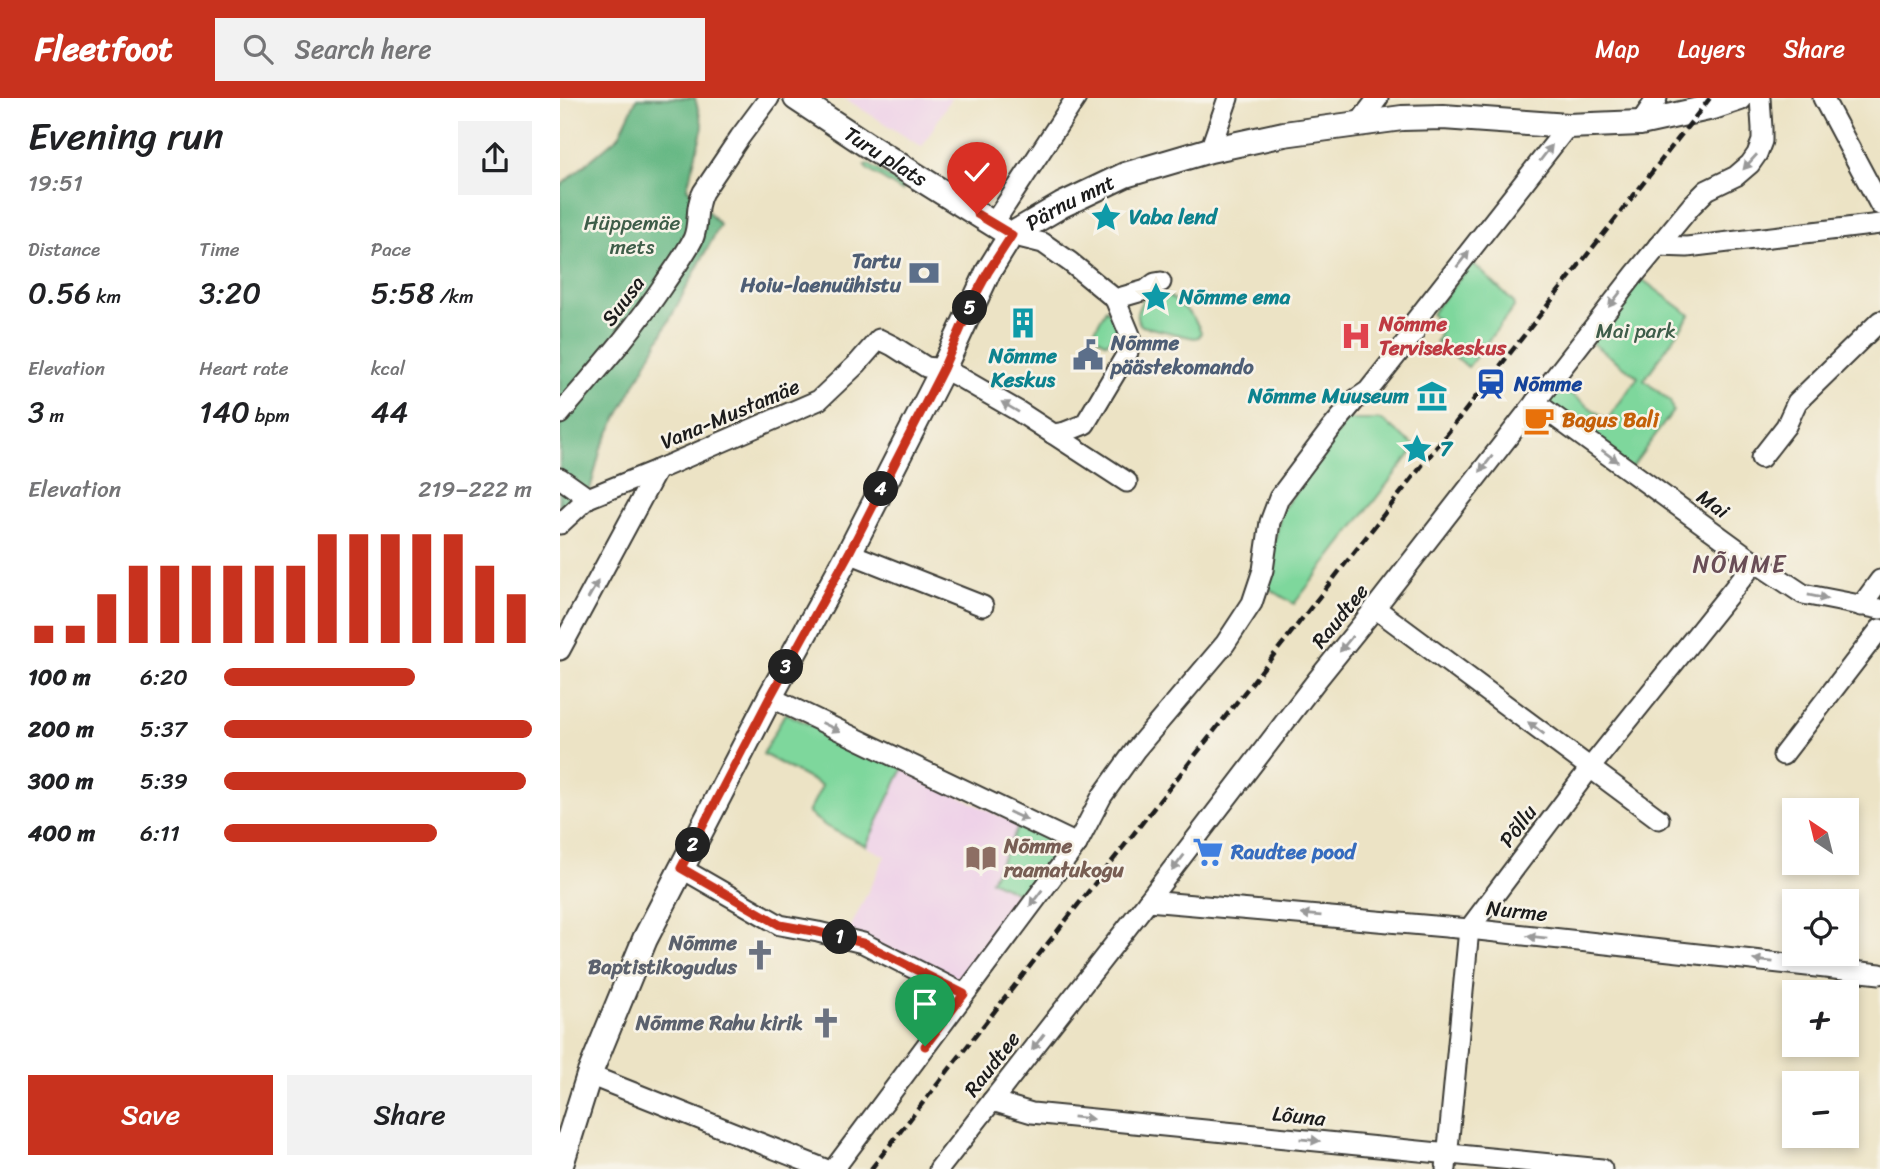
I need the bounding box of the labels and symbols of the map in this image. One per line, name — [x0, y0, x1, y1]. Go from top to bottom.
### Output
street label: Turu plats — [836, 116, 935, 198]
pin — [947, 142, 1007, 214]
one-way arrow — [1538, 145, 1553, 163]
one-way arrow — [1742, 153, 1758, 170]
street label: Pärnu mnt — [1018, 163, 1122, 242]
place label: Vaba lend — [1129, 198, 1219, 236]
place icon: Vaba lend — [1089, 200, 1123, 234]
park label: Hüppemäe mets — [584, 204, 680, 266]
place label: Tartu Hoiu-laenuühistu — [740, 242, 902, 304]
one-way arrow — [1456, 250, 1470, 268]
bank icon: Tartu Hoiu-laenuühistu — [907, 256, 941, 290]
street label: Suusa — [591, 267, 655, 335]
place label: Nõmme ema — [1178, 278, 1291, 316]
place icon: Nõmme ema — [1139, 280, 1173, 314]
pin: 5 — [952, 290, 988, 326]
one-way arrow — [1608, 290, 1623, 308]
place label: Nõmme Tervisekeskus — [1378, 305, 1507, 367]
building icon: Nõmme Keskus — [1006, 306, 1040, 340]
park label: Mai park — [1596, 312, 1676, 350]
hospital icon: Nõmme Tervisekeskus — [1339, 319, 1373, 353]
place label: Nõmme päästekomando — [1109, 324, 1254, 386]
place label: Nõmme Keskus — [988, 337, 1057, 399]
public building icon: Nõmme päästekomando — [1071, 338, 1105, 372]
place label: Nõmme — [1513, 365, 1582, 403]
street label: Vana-Mustamäe — [654, 367, 806, 461]
station icon: Nõmme — [1474, 367, 1508, 401]
place label: Nõmme Muuseum — [1247, 377, 1410, 415]
museum icon: Nõmme Muuseum — [1415, 379, 1449, 413]
one-way arrow — [1000, 401, 1020, 413]
place label: Bagus Bali — [1562, 401, 1660, 439]
cafe icon: Bagus Bali — [1522, 403, 1556, 437]
place label: 7 — [1440, 430, 1454, 468]
place icon: 7 — [1400, 432, 1434, 466]
one-way arrow — [1601, 449, 1619, 463]
one-way arrow — [1479, 455, 1494, 473]
pin: 4 — [864, 472, 898, 506]
street label: Mai — [1688, 479, 1739, 530]
district label: NÕMME — [1693, 543, 1787, 585]
street label: Raudtee — [1301, 574, 1379, 657]
one-way arrow — [587, 580, 599, 600]
one-way arrow — [1807, 591, 1829, 602]
one-way arrow — [1339, 634, 1354, 652]
pin: 3 — [768, 650, 804, 684]
one-way arrow — [1527, 720, 1545, 735]
one-way arrow — [821, 721, 841, 733]
street label: Põllu — [1489, 795, 1548, 856]
north arrow — [1782, 798, 1858, 875]
one-way arrow — [1008, 810, 1028, 822]
place label: Nõmme raamatukogu — [1003, 827, 1125, 889]
pin: 2 — [676, 828, 710, 862]
place label: Raudtee pood — [1230, 833, 1357, 871]
supermarket icon: Raudtee pood — [1191, 835, 1225, 869]
library icon: Nõmme raamatukogu — [964, 841, 998, 875]
one-way arrow — [1170, 853, 1185, 871]
one-way arrow — [1029, 889, 1043, 907]
street label: Nurme — [1485, 889, 1550, 933]
one-way arrow — [1300, 909, 1322, 920]
pin: 1 — [822, 920, 858, 954]
place label: Nõmme Baptistikogudus — [588, 924, 737, 986]
one-way arrow — [1526, 931, 1548, 942]
church icon: Nõmme Baptistikogudus — [743, 938, 777, 972]
one-way arrow — [1752, 956, 1774, 967]
pin — [895, 974, 955, 1046]
place label: Nõmme Rahu kirik — [635, 1004, 803, 1042]
church icon: Nõmme Rahu kirik — [809, 1006, 843, 1040]
street label: Raudtee — [954, 1022, 1030, 1106]
one-way arrow — [1031, 1033, 1046, 1051]
street label: Lõuna — [1270, 1094, 1328, 1138]
one-way arrow — [1072, 1113, 1094, 1124]
one-way arrow — [1299, 1134, 1321, 1145]

